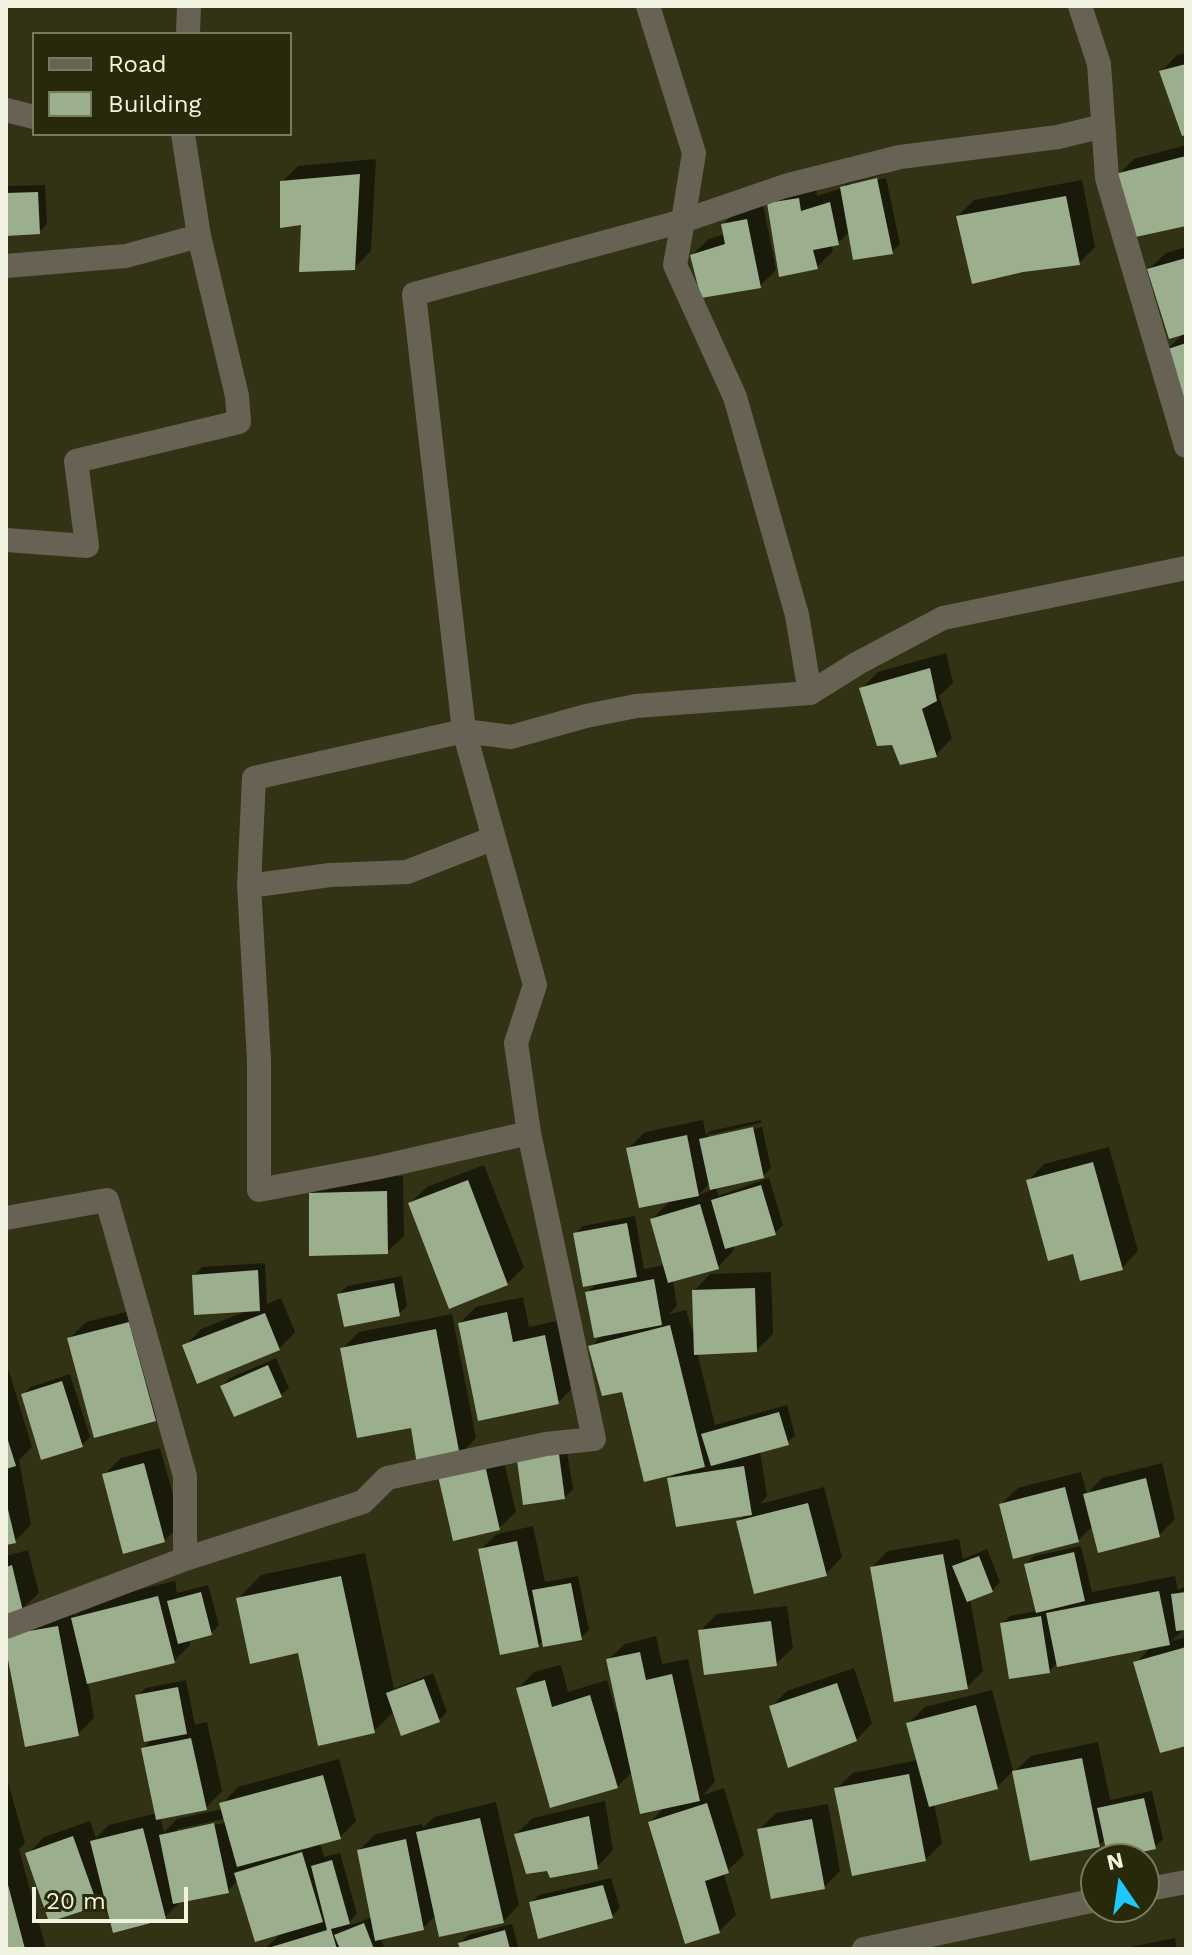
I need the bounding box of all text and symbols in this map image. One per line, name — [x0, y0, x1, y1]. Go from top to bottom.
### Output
legend — [32, 32, 292, 136]
text: Road — [108, 50, 167, 78]
text: Building — [108, 90, 201, 118]
north arrow — [1080, 1843, 1160, 1923]
text: N — [1104, 1847, 1126, 1875]
scale bar — [36, 1871, 192, 1921]
text: 20 m — [46, 1887, 106, 1915]

